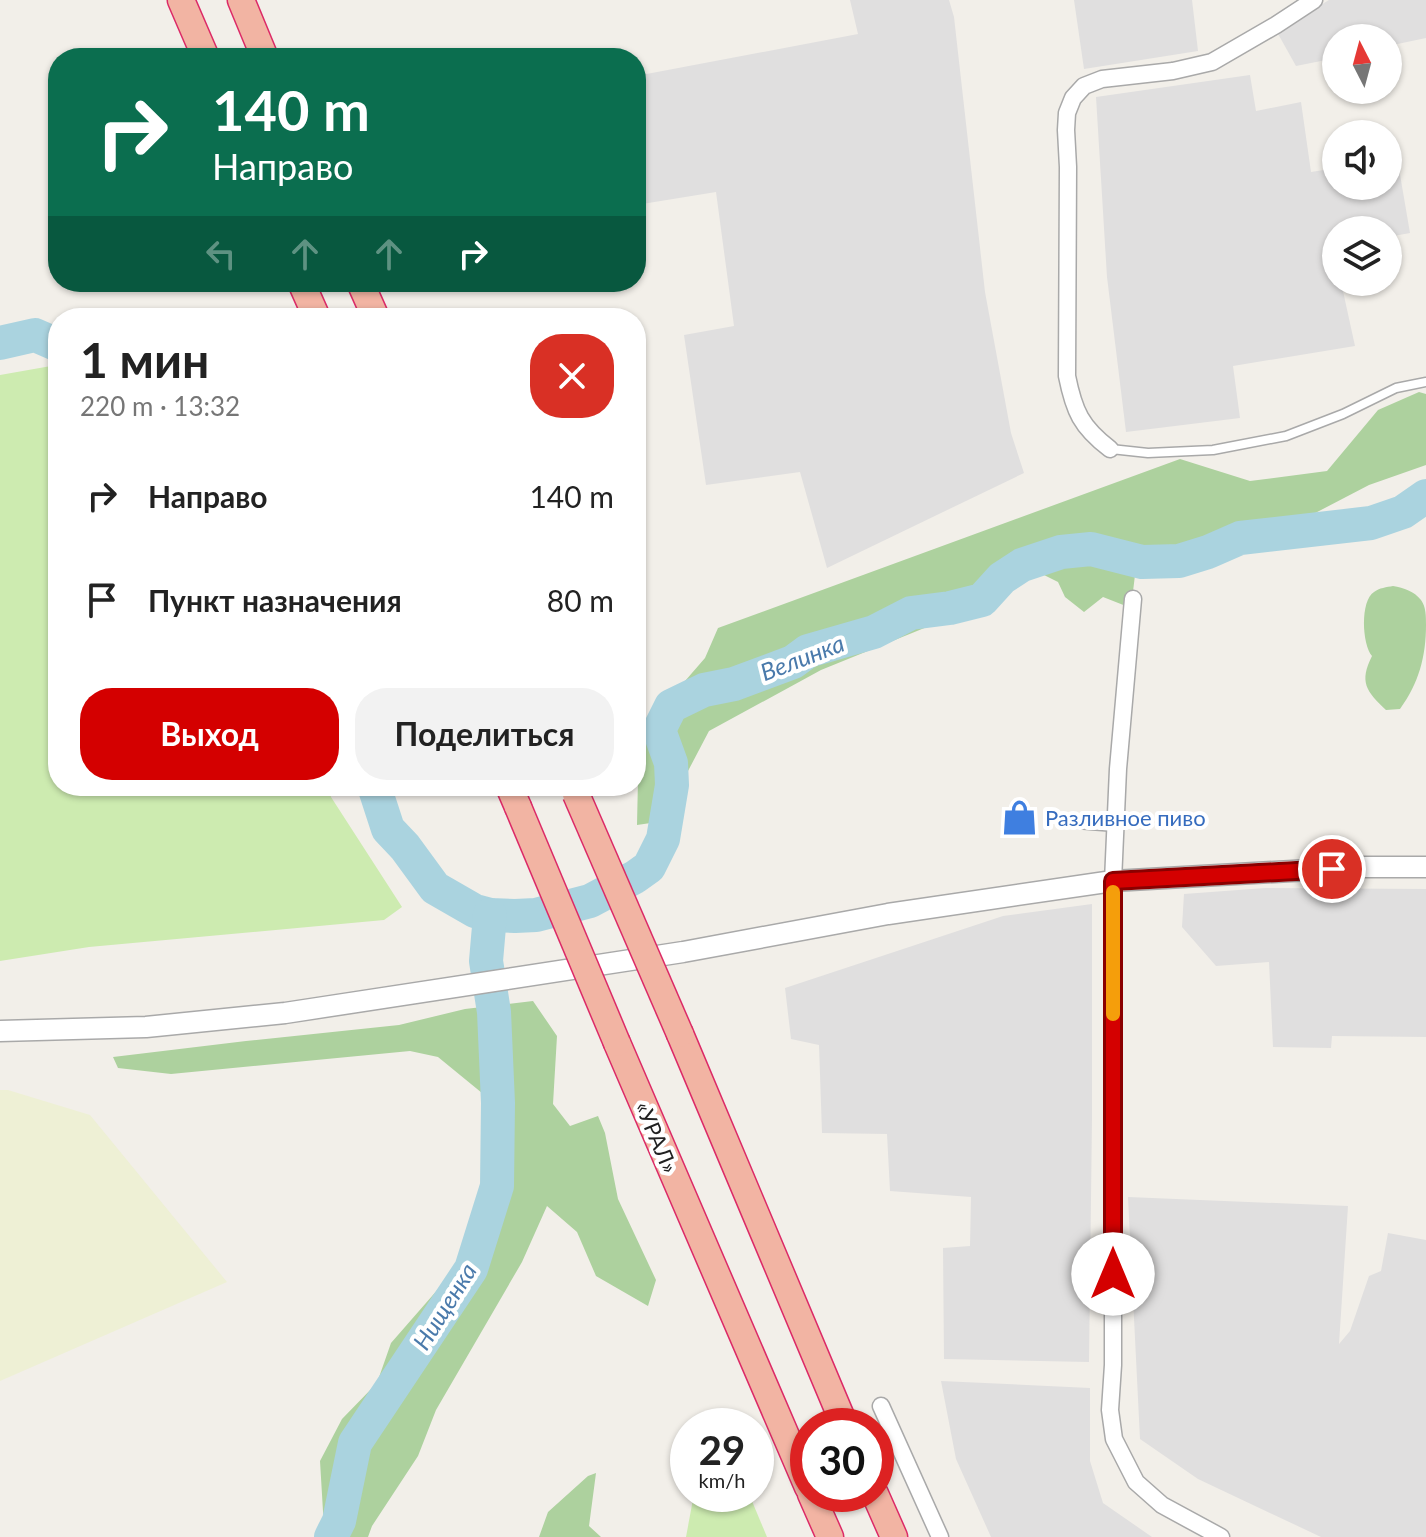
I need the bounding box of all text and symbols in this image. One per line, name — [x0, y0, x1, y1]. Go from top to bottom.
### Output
north arrow — [1322, 24, 1402, 104]
map controls — [1322, 24, 1402, 296]
text: 140 m — [212, 76, 370, 143]
icon: right — [80, 80, 184, 184]
button: sound — [1322, 120, 1402, 200]
text: Направо — [212, 144, 353, 188]
button: layers — [1322, 216, 1402, 296]
icon: left — [199, 232, 243, 276]
icon: ahead — [283, 232, 327, 276]
icon: ahead — [367, 232, 411, 276]
icon: right — [451, 232, 495, 276]
text: 1 мин — [80, 331, 209, 388]
button: close — [530, 334, 614, 418]
text: 220 m · 13:32 — [80, 390, 240, 422]
icon: right — [80, 474, 124, 518]
text: Направо — [148, 478, 268, 514]
text: 140 m — [529, 478, 614, 514]
icon: arrive — [80, 578, 124, 622]
text: Пункт назначения — [148, 582, 402, 618]
text: 80 m — [547, 582, 614, 618]
water label: Велинка — [756, 628, 848, 686]
button: Выход — [80, 688, 339, 780]
button: Поделиться — [355, 688, 614, 780]
shop icon: Разливное пиво — [1000, 798, 1038, 836]
place label: Разливное пиво — [1045, 804, 1206, 831]
pin — [1298, 835, 1366, 903]
icon: arrive — [1310, 847, 1354, 891]
street label: «УРАЛ» — [630, 1097, 684, 1177]
position arrow — [1071, 1232, 1155, 1316]
water label: Нищенка — [406, 1257, 482, 1355]
speed limit sign: 30 — [790, 1408, 894, 1512]
text: 29 — [699, 1426, 745, 1474]
text: km/h — [699, 1468, 745, 1492]

